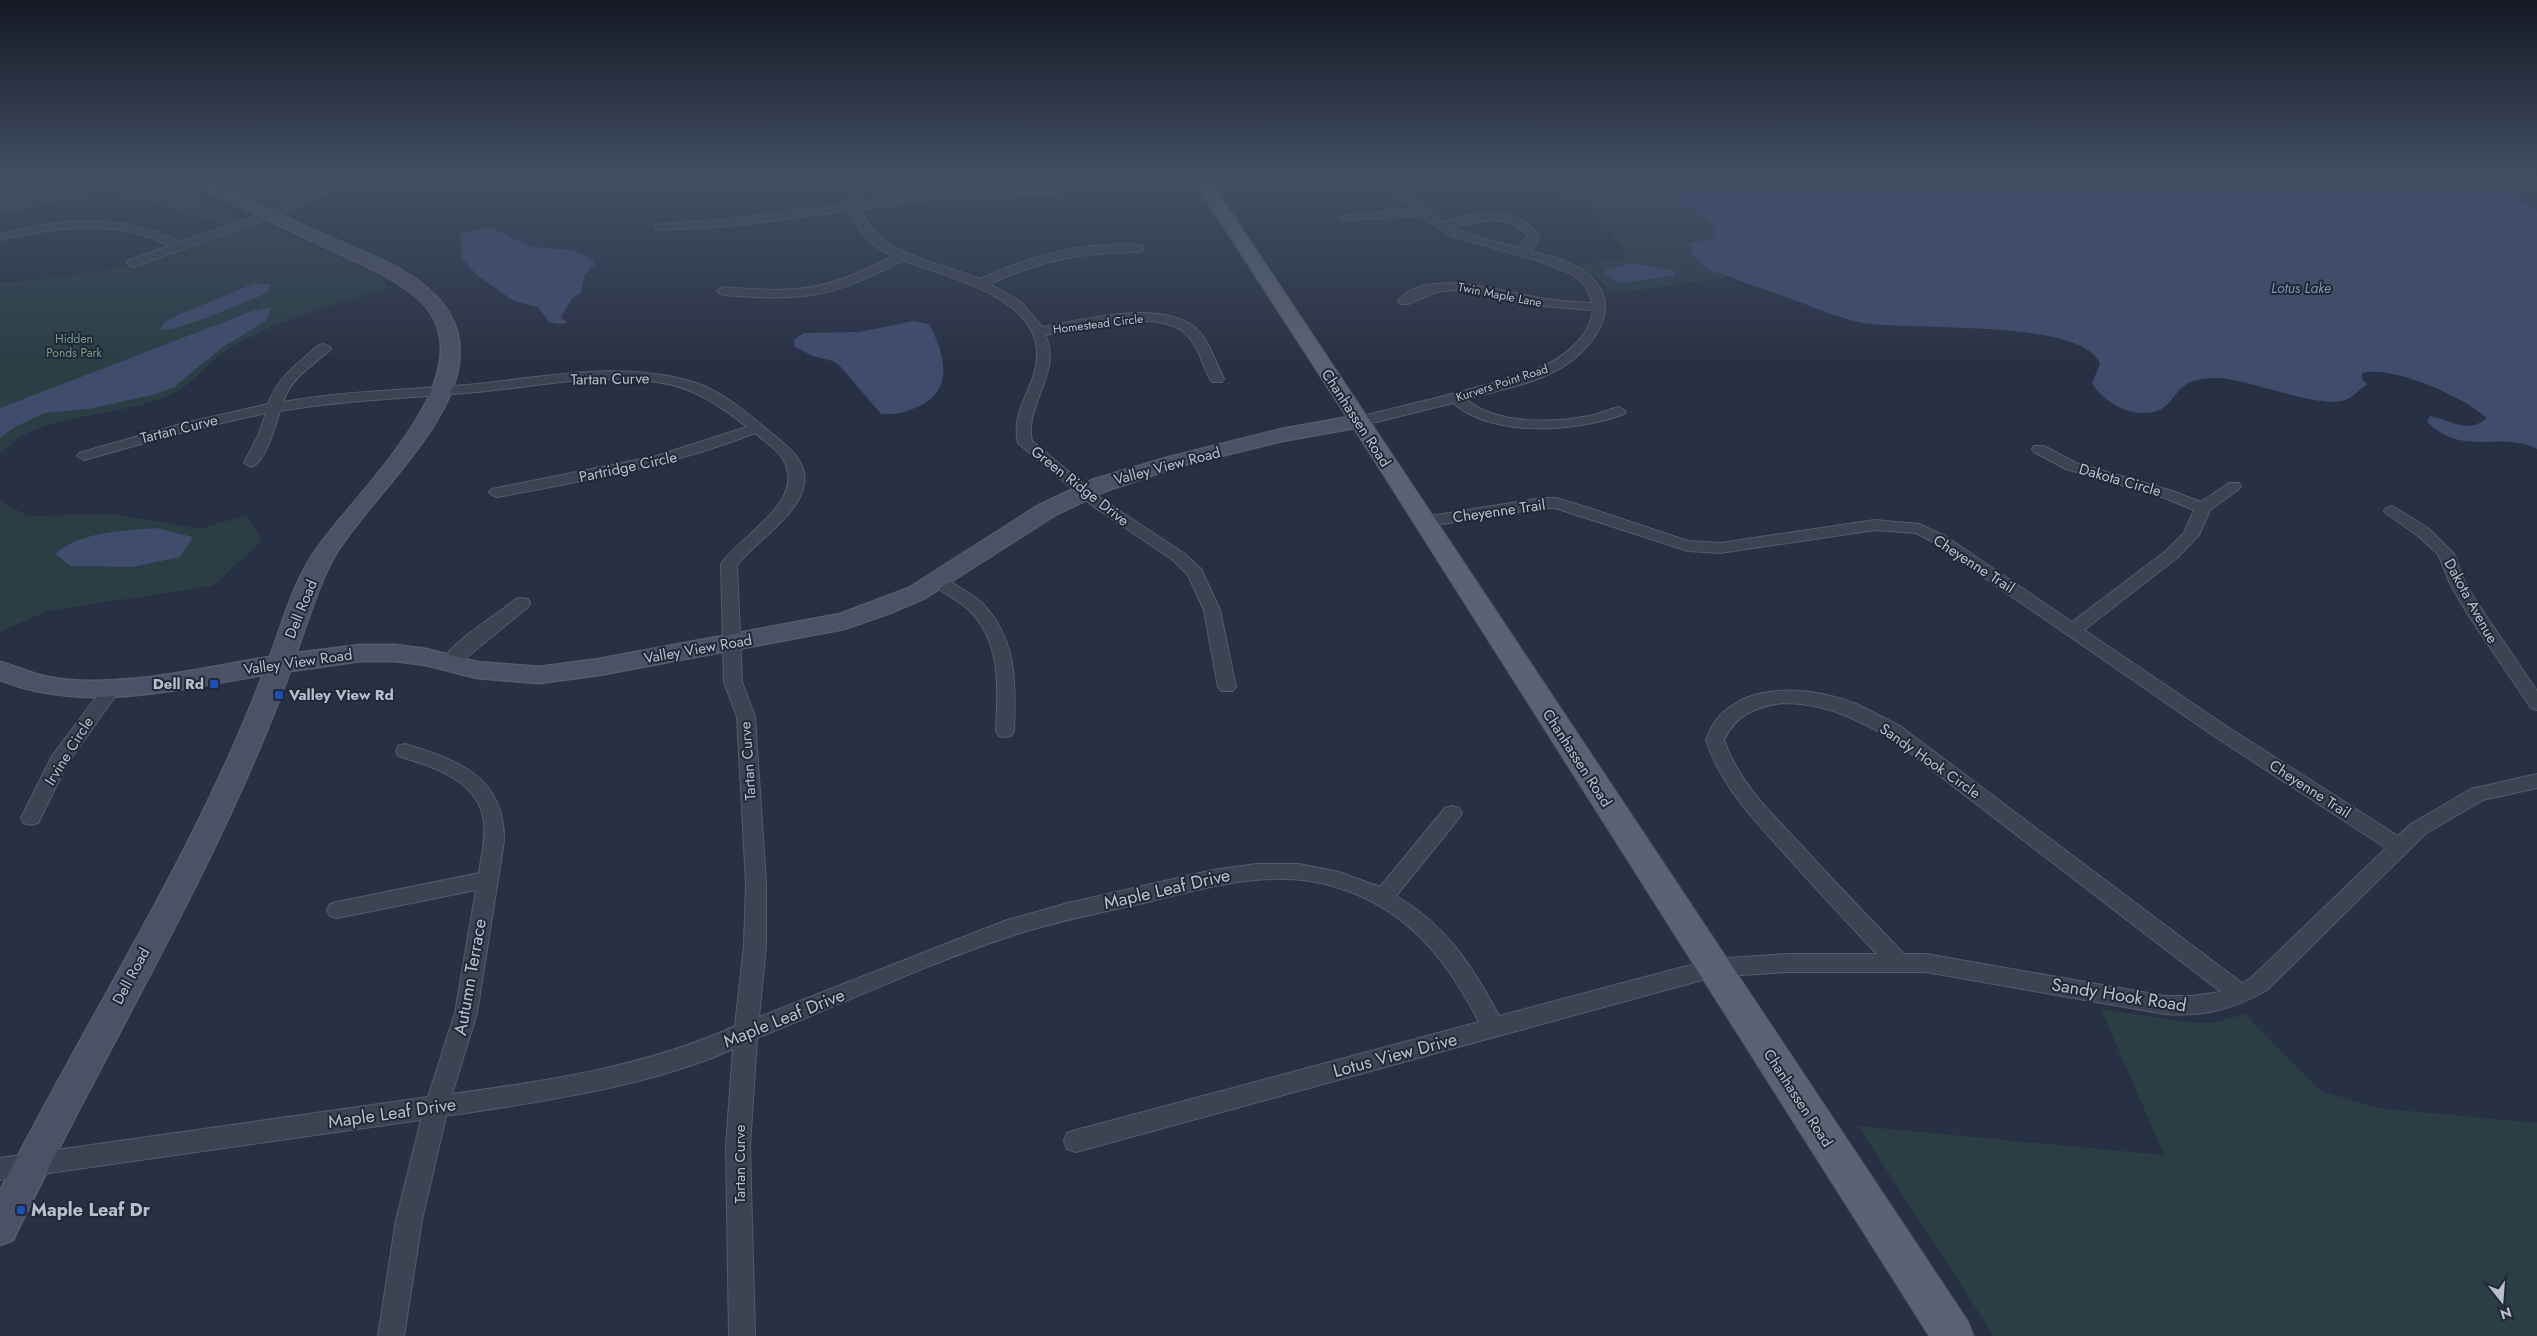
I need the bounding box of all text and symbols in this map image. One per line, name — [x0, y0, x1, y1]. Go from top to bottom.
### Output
street label: Twin Maple Lane — [1457, 278, 1543, 312]
water label: Lotus Lake — [2271, 278, 2331, 298]
street label: Homestead Circle — [1052, 310, 1144, 338]
park label: Hidden Ponds Park — [46, 330, 103, 362]
street label: Kurvers Point Road — [1454, 360, 1550, 406]
street label: Chanhassen Road — [1316, 365, 1396, 471]
street label: Tartan Curve — [570, 367, 650, 391]
street label: Tartan Curve — [138, 409, 220, 449]
street label: Green Ridge Drive — [1026, 441, 1134, 532]
street label: Valley View Road — [1111, 441, 1223, 491]
street label: Partridge Circle — [577, 446, 679, 488]
street label: Dakota Circle — [2076, 458, 2164, 502]
street label: Cheyenne Trail — [1451, 494, 1547, 528]
street label: Cheyenne Trail — [1929, 529, 2019, 599]
street label: Dakota Avenue — [2439, 555, 2504, 648]
street label: Dell Road — [279, 576, 323, 642]
street label: Valley View Road — [642, 629, 754, 669]
street label: Valley View Road — [242, 643, 354, 681]
place label: Dell Rd — [153, 673, 204, 695]
marker: Dell Rd — [208, 678, 220, 690]
place label: Valley View Rd — [288, 684, 394, 706]
marker: Valley View Rd — [273, 689, 285, 701]
street label: Chanhassen Road — [1537, 705, 1617, 811]
street label: Irvine Circle — [39, 712, 99, 790]
street label: Sandy Hook Circle — [1875, 718, 1985, 804]
street label: Tartan Curve — [734, 721, 762, 801]
street label: Cheyenne Trail — [2265, 754, 2355, 824]
street label: Maple Leaf Drive — [1101, 862, 1233, 916]
street label: Autumn Terrace — [447, 916, 493, 1038]
street label: Dell Road — [107, 944, 155, 1008]
street label: Sandy Hook Road — [2050, 972, 2188, 1018]
street label: Maple Leaf Drive — [719, 982, 849, 1054]
street label: Lotus View Drive — [1330, 1026, 1460, 1084]
street label: Chanhassen Road — [1758, 1045, 1838, 1151]
street label: Maple Leaf Drive — [326, 1091, 458, 1135]
street label: Tartan Curve — [729, 1124, 751, 1203]
place label: Maple Leaf Dr — [31, 1197, 151, 1223]
marker: Maple Leaf Dr — [15, 1204, 27, 1216]
north arrow — [2477, 1276, 2527, 1326]
text: N — [2498, 1302, 2514, 1325]

